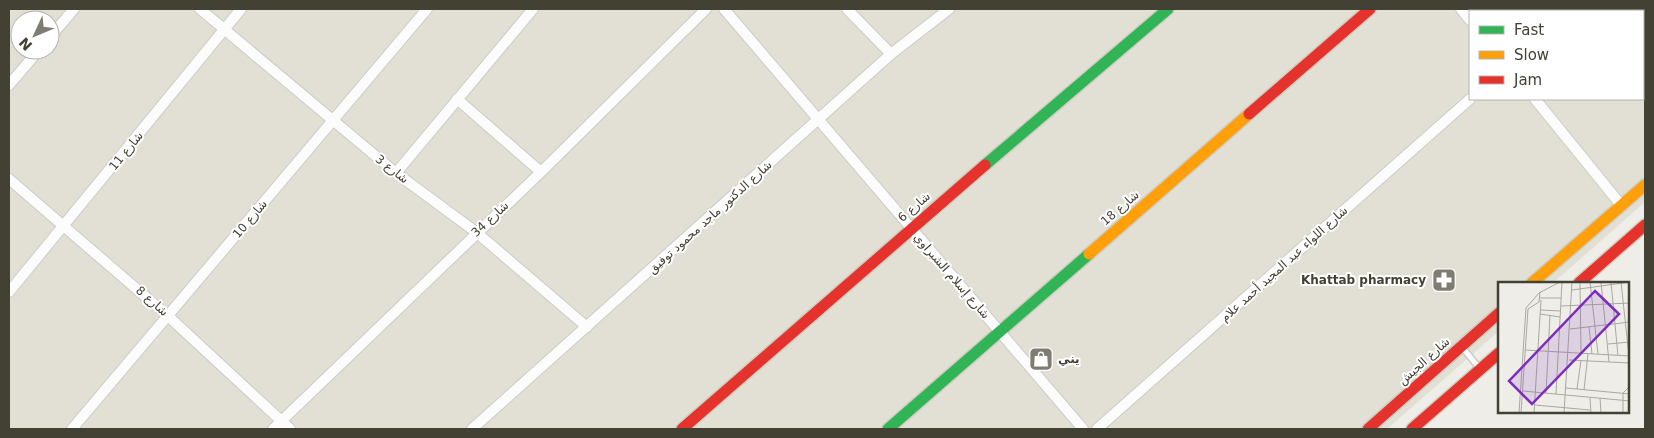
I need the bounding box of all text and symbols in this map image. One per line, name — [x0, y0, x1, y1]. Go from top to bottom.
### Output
north arrow — [10, 10, 60, 60]
legend — [1469, 10, 1644, 100]
text: Fast — [1514, 21, 1544, 39]
text: N — [16, 34, 35, 54]
text: Slow — [1514, 46, 1549, 64]
text: Jam — [1513, 71, 1542, 89]
street label: شارع 11 — [106, 129, 147, 174]
street label: شارع 3 — [372, 152, 411, 187]
street label: شارع الدكتور ماجد محمود توفيق — [645, 158, 776, 277]
street label: شارع 18 — [1098, 188, 1143, 229]
street label: شارع 6 — [895, 189, 934, 226]
street label: شارع 10 — [230, 197, 271, 242]
street label: شارع 34 — [468, 198, 512, 240]
street label: شارع اللواء عبد المجيد أحمد علام — [1217, 202, 1351, 326]
street label: شارع إسلام الشبراوي — [910, 230, 993, 322]
pharmacy icon: Khattab pharmacy — [1431, 267, 1457, 293]
place label: Khattab pharmacy — [1301, 273, 1426, 287]
inset map — [1498, 282, 1629, 413]
street label: شارع 8 — [132, 283, 171, 320]
street label: شارع الجيش — [1395, 334, 1453, 388]
shop icon: يني — [1028, 346, 1054, 372]
place label: يني — [1058, 352, 1080, 366]

